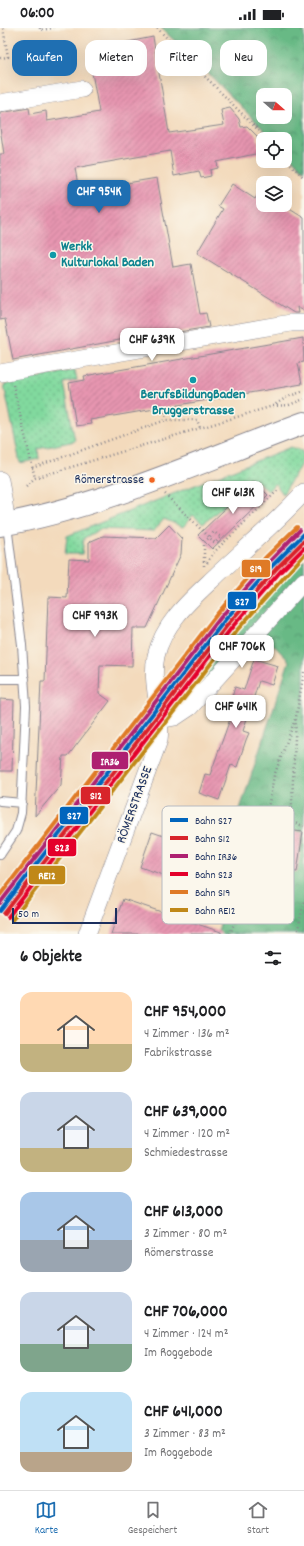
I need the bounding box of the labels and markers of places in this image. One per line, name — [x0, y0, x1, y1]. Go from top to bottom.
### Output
pin: CHF 954K — [58, 180, 140, 214]
place label: Werkk Kulturlokal Baden — [61, 237, 155, 273]
marker: Werkk Kulturlokal Baden — [48, 250, 58, 260]
pin: CHF 639K — [111, 328, 193, 362]
marker: BerufsBildungBaden Bruggerstrasse — [188, 375, 198, 385]
place label: BerufsBildungBaden Bruggerstrasse — [141, 385, 246, 421]
place label: Römerstrasse — [75, 471, 144, 490]
marker: Römerstrasse — [147, 475, 157, 485]
pin: CHF 613K — [192, 481, 274, 515]
pin: CHF 993K — [54, 604, 136, 638]
pin: CHF 706K — [201, 635, 283, 669]
pin: CHF 641K — [195, 695, 277, 729]

